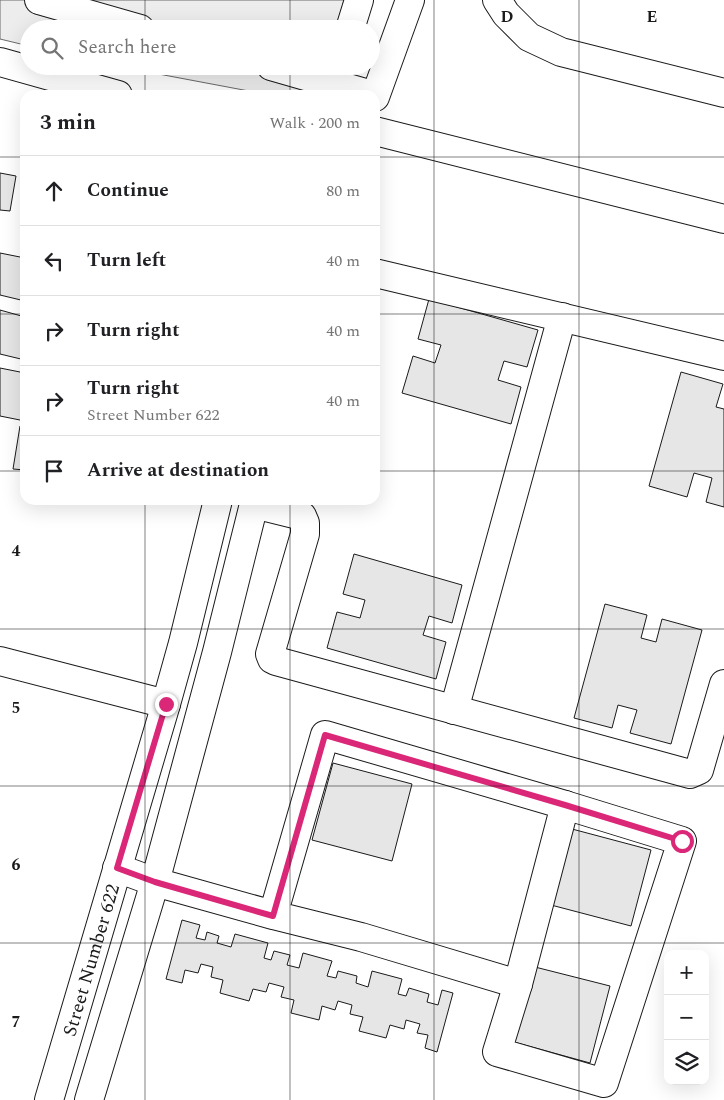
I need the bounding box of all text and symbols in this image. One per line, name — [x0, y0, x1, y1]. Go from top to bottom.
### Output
text: D — [501, 5, 514, 29]
text: E — [647, 5, 657, 29]
search box — [20, 20, 380, 75]
text: Search here — [78, 33, 177, 62]
icon: search — [38, 34, 66, 62]
text: 3 min — [40, 107, 96, 139]
text: Walk · 200 m — [269, 111, 360, 135]
text: Continue — [87, 176, 169, 205]
icon: ahead — [40, 177, 68, 205]
text: 80 m — [326, 179, 360, 203]
text: Turn left — [87, 246, 166, 275]
icon: left — [40, 247, 68, 275]
text: 40 m — [326, 249, 360, 273]
text: Turn right — [87, 316, 180, 345]
icon: right — [40, 317, 68, 345]
text: 40 m — [326, 319, 360, 343]
text: Turn right — [87, 374, 180, 403]
icon: right — [40, 387, 68, 415]
text: 40 m — [326, 389, 360, 413]
text: Street Number 622 — [87, 403, 219, 427]
text: Arrive at destination — [87, 456, 269, 485]
icon: arrive — [40, 457, 68, 485]
text: 4 — [12, 539, 21, 563]
route end — [155, 693, 178, 716]
text: 5 — [12, 696, 20, 720]
route start — [671, 830, 694, 853]
text: 6 — [12, 853, 21, 877]
street label: Street Number 622 — [56, 881, 128, 1040]
map controls — [664, 950, 709, 1085]
button: + — [664, 950, 709, 995]
button: − — [664, 995, 709, 1040]
text: 7 — [12, 1010, 21, 1034]
button: layers — [664, 1040, 709, 1085]

